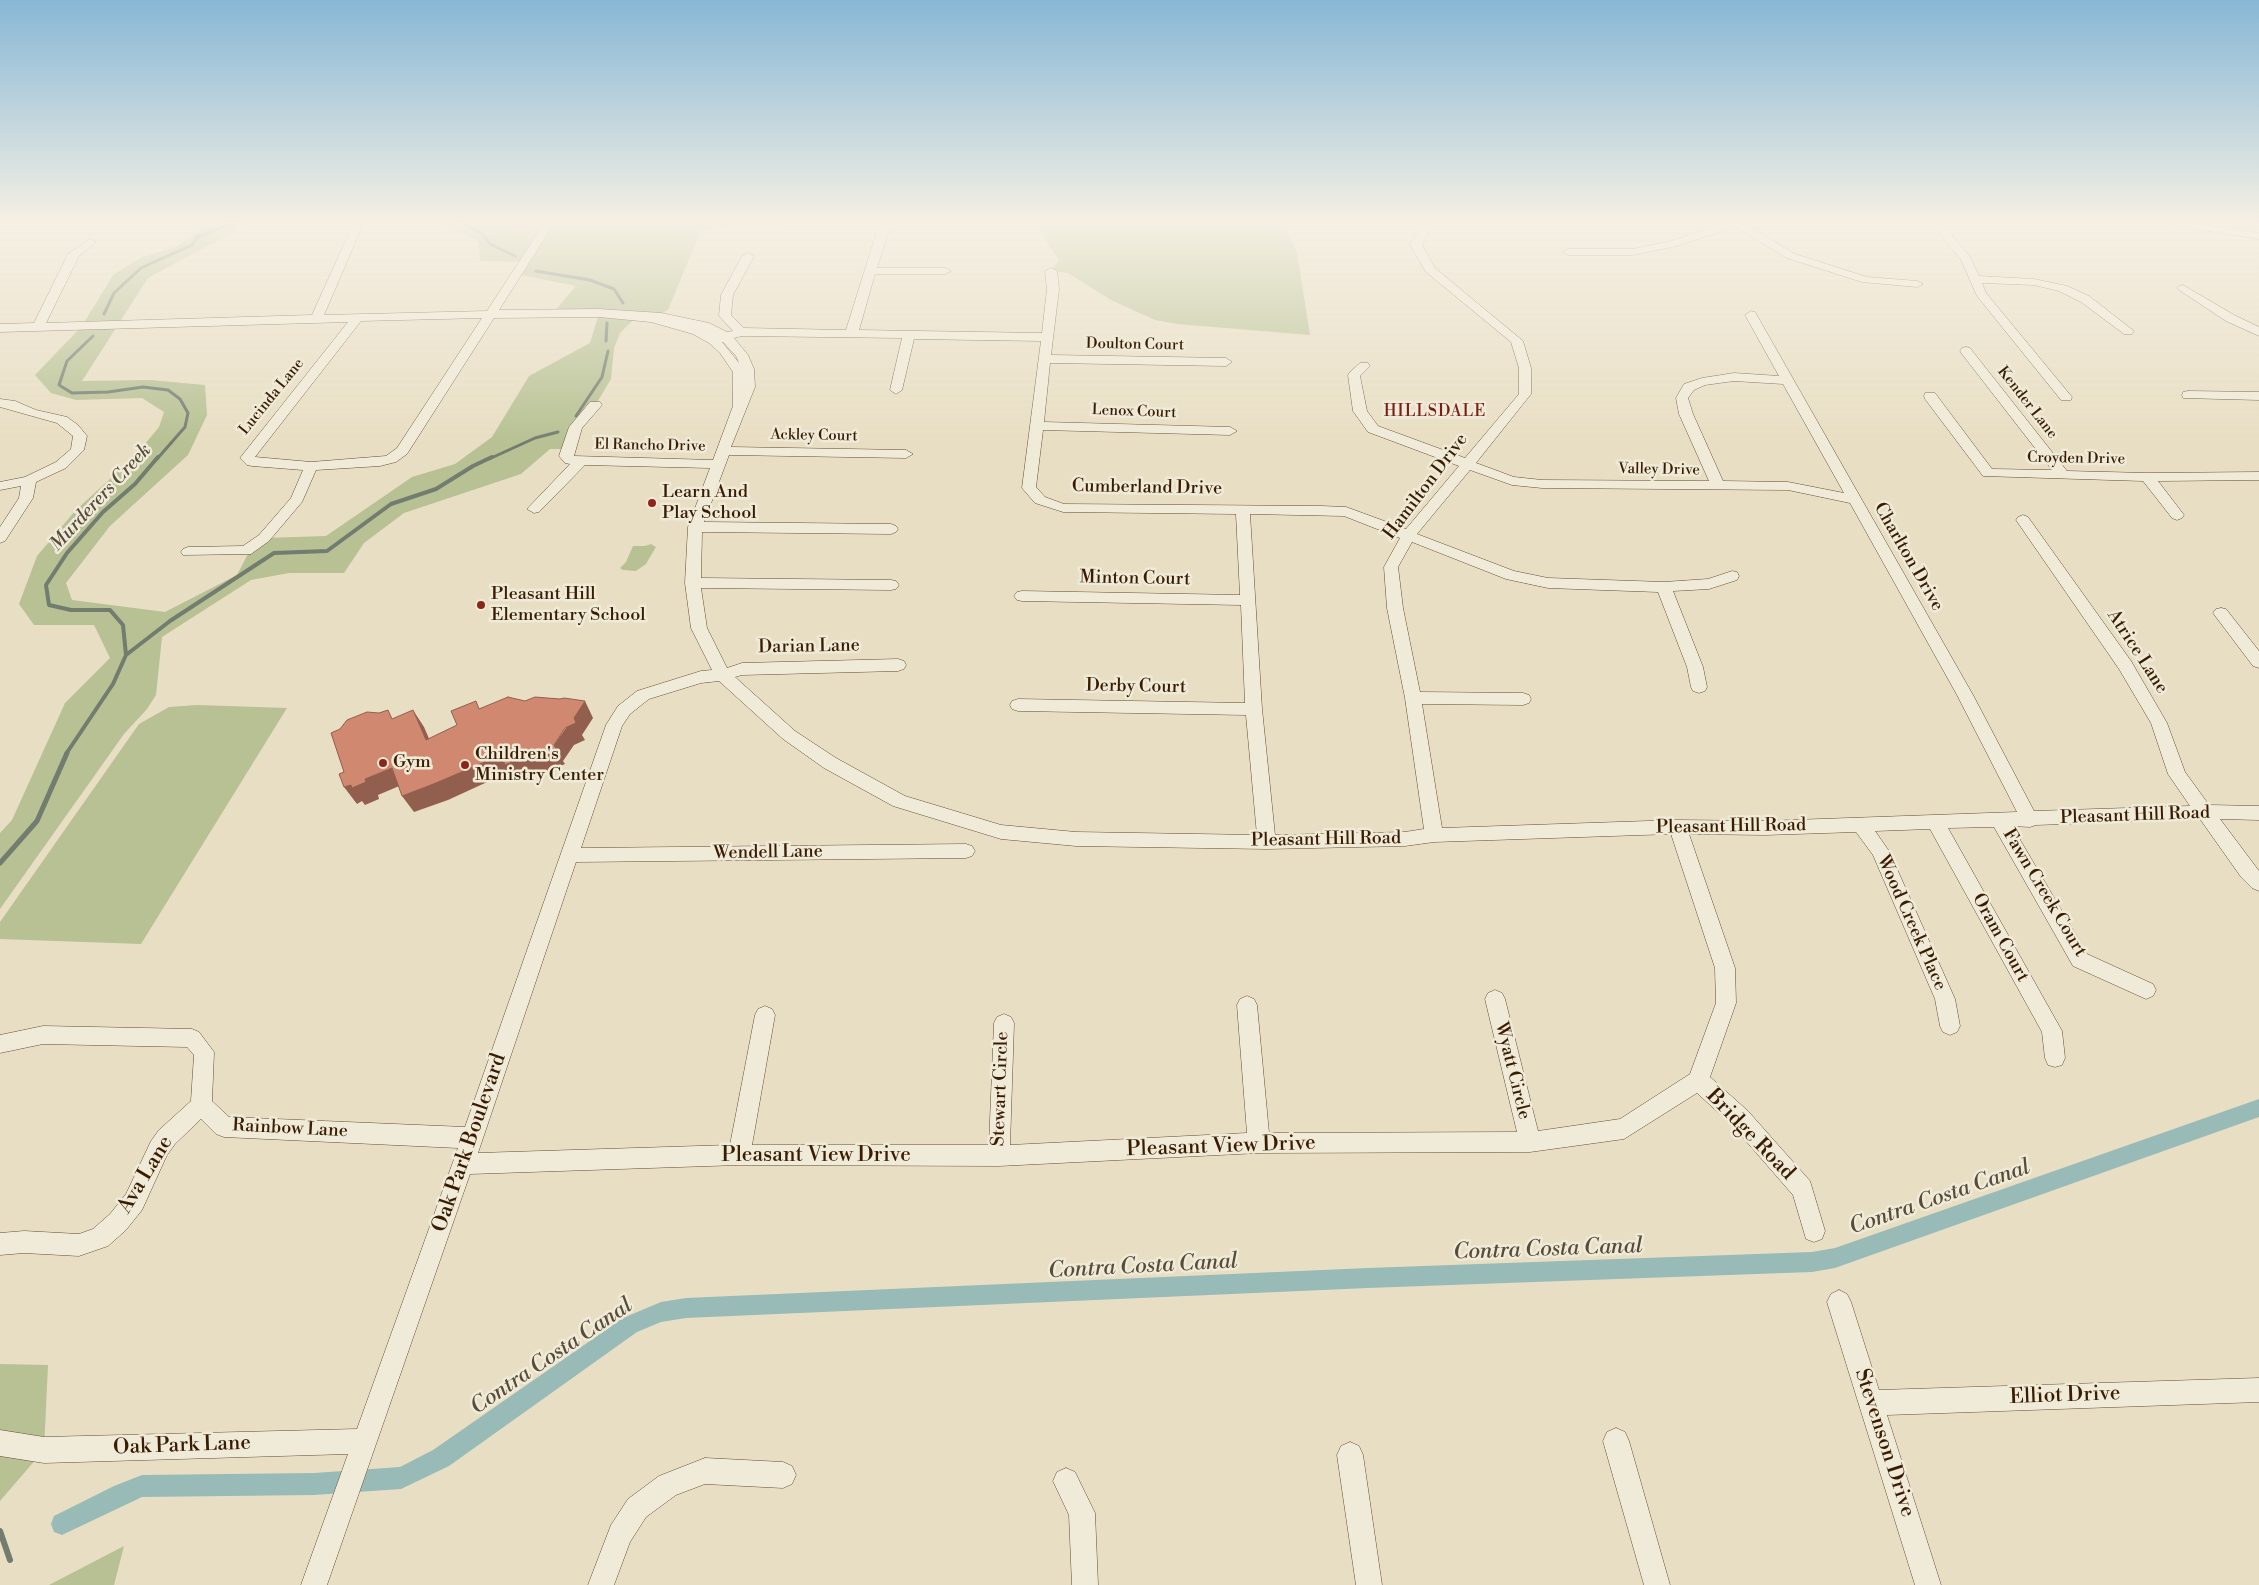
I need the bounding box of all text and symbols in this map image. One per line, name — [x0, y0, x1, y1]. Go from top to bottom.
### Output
street label: Doulton Court — [1086, 335, 1184, 355]
street label: Lucinda Lane — [236, 355, 308, 439]
street label: Kender Lane — [1993, 363, 2061, 443]
street label: Lenox Court — [1091, 402, 1177, 422]
district label: HILLSDALE — [1383, 402, 1487, 422]
street label: Ackley Court — [770, 426, 858, 446]
street label: Hamilton Drive — [1379, 430, 1473, 544]
street label: El Rancho Drive — [594, 436, 706, 456]
water label: Murderers Creek — [45, 440, 157, 556]
street label: Croyden Drive — [2027, 449, 2125, 469]
street label: Valley Drive — [1618, 460, 1700, 480]
street label: Cumberland Drive — [1072, 476, 1222, 500]
place label: Learn And Play School — [662, 482, 757, 524]
marker: Learn And Play School — [646, 497, 658, 509]
street label: Charlton Drive — [1868, 499, 1948, 615]
street label: Minton Court — [1079, 567, 1191, 591]
place label: Pleasant Hill Elementary School — [491, 584, 646, 626]
marker: Pleasant Hill Elementary School — [475, 599, 487, 611]
street label: Atrice Lane — [2102, 606, 2172, 698]
street label: Darian Lane — [758, 635, 860, 659]
street label: Derby Court — [1086, 675, 1186, 699]
place label: Children's Ministry Center — [475, 744, 604, 786]
place label: Gym — [393, 752, 431, 774]
marker: Gym — [377, 757, 389, 769]
marker: Children's Ministry Center — [459, 759, 471, 771]
street label: Pleasant Hill Road — [2060, 803, 2210, 829]
street label: Pleasant Hill Road — [1656, 815, 1806, 839]
street label: Fawn Creek Court — [1997, 825, 2091, 961]
street label: Pleasant Hill Road — [1251, 828, 1401, 852]
street label: Wendell Lane — [713, 841, 823, 865]
street label: Wood Creek Place — [1872, 852, 1950, 994]
street label: Oram Court — [1967, 890, 2033, 986]
street label: Wyatt Circle — [1489, 1020, 1535, 1122]
street label: Stewart Circle — [988, 1031, 1014, 1147]
street label: Oak Park Boulevard — [428, 1050, 512, 1236]
street label: Bridge Road — [1700, 1084, 1800, 1186]
street label: Rainbow Lane — [232, 1115, 348, 1143]
street label: Ava Lane — [113, 1131, 179, 1219]
street label: Pleasant View Drive — [1126, 1131, 1316, 1163]
street label: Pleasant View Drive — [721, 1143, 911, 1169]
water label: Contra Costa Canal — [1846, 1155, 2034, 1241]
water label: Contra Costa Canal — [1453, 1233, 1643, 1267]
water label: Contra Costa Canal — [1048, 1249, 1238, 1285]
water label: Contra Costa Canal — [466, 1293, 638, 1421]
street label: Stevenson Drive — [1848, 1366, 1920, 1520]
street label: Elliot Drive — [2009, 1381, 2121, 1411]
street label: Oak Park Lane — [113, 1431, 251, 1461]

